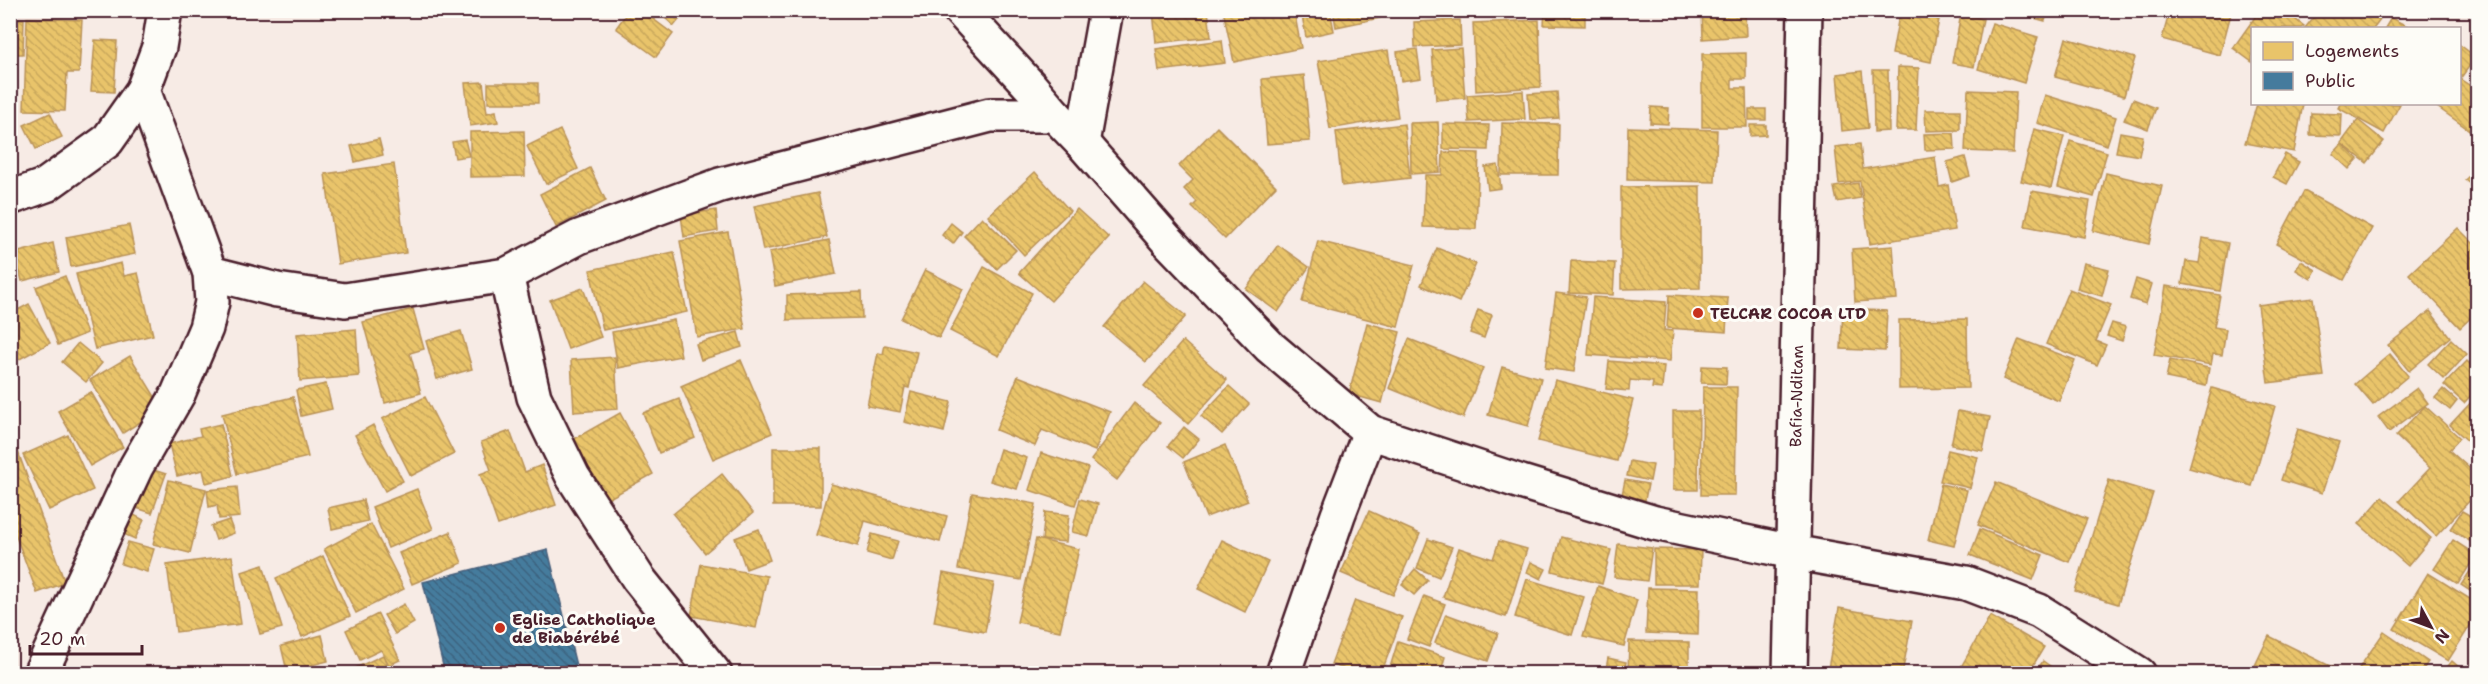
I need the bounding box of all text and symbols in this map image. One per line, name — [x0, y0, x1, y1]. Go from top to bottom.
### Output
legend — [2251, 27, 2461, 105]
text: Logements — [2305, 39, 2399, 63]
text: Public — [2305, 69, 2355, 93]
place label: TELCAR COCOA LTD — [1710, 303, 1866, 324]
marker: TELCAR COCOA LTD — [1691, 306, 1705, 320]
street label: Bafia-Nditam — [1785, 344, 1808, 447]
north arrow — [2401, 597, 2461, 657]
place label: Eglise Catholique de Biabérébé — [512, 609, 656, 648]
scale bar — [30, 618, 142, 656]
marker: Eglise Catholique de Biabérébé — [493, 621, 507, 635]
text: N — [2430, 625, 2454, 648]
text: 20 m — [39, 627, 85, 651]

